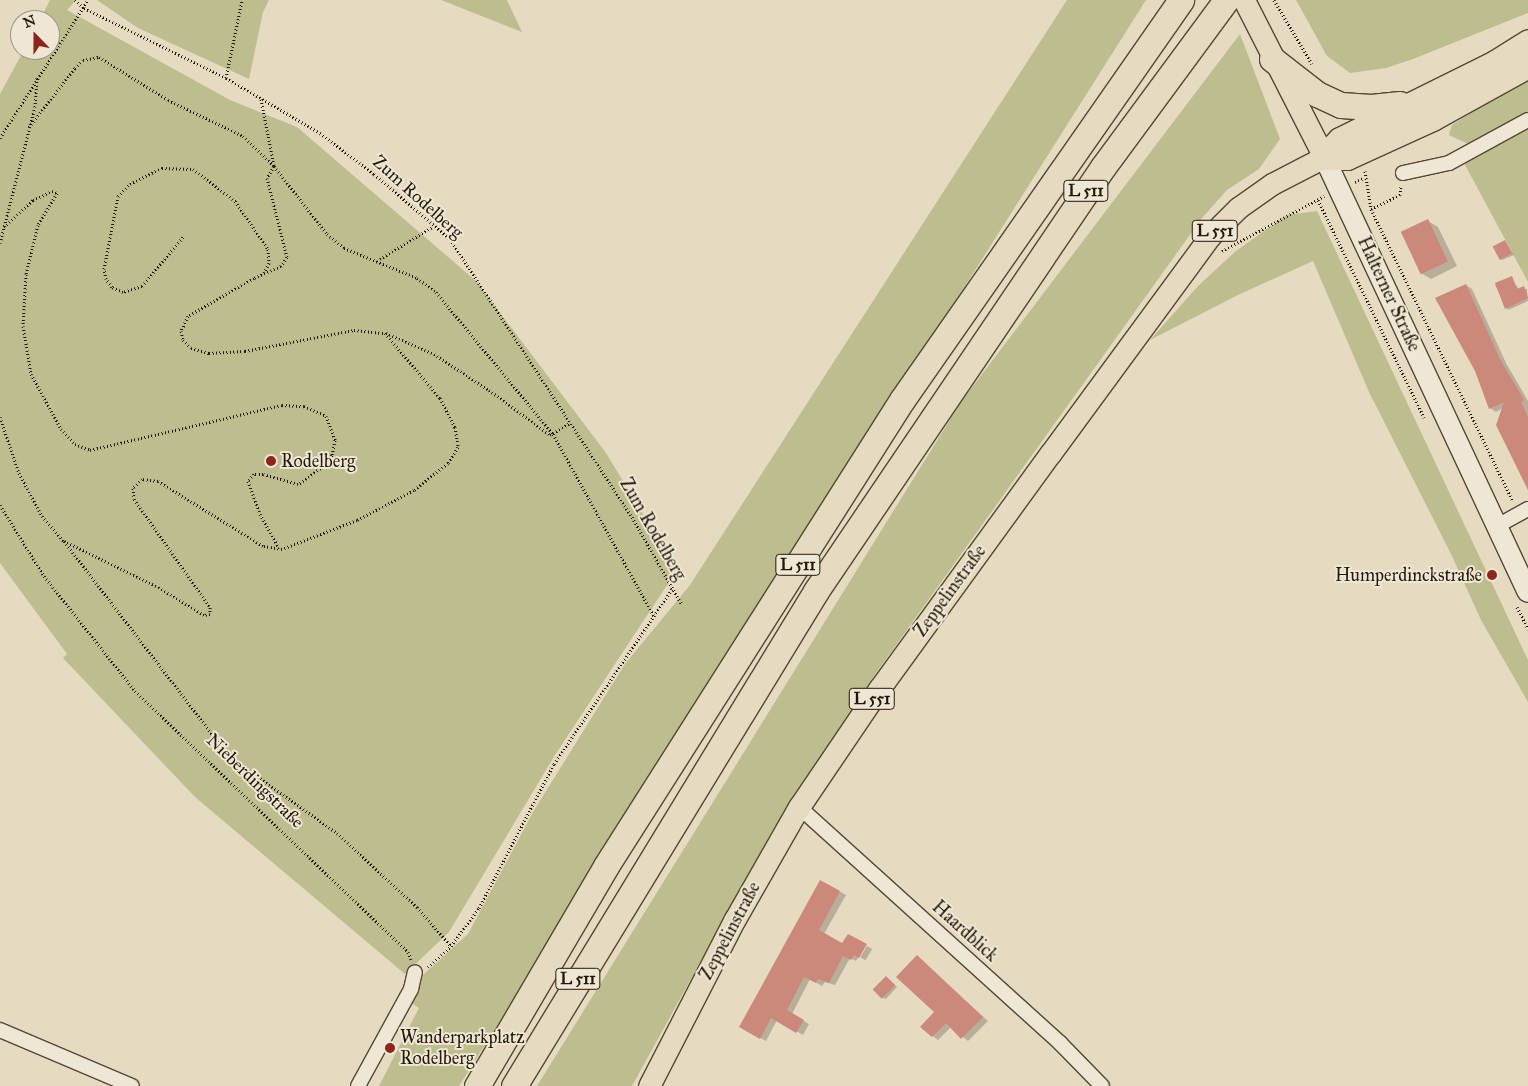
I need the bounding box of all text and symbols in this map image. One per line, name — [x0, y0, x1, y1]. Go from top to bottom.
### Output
north arrow — [10, 10, 60, 60]
text: N — [21, 11, 38, 32]
street label: Zum Rodelberg — [368, 151, 468, 243]
road number: L 511 — [1062, 178, 1110, 205]
road number: L 551 — [1191, 218, 1239, 245]
street label: Halterner Straße — [1353, 233, 1425, 355]
place label: Rodelberg — [281, 450, 355, 472]
marker: Rodelberg — [265, 455, 277, 467]
street label: Zum Rodelberg — [615, 474, 691, 584]
street label: Zeppelinstraße — [910, 541, 990, 641]
road number: L 511 — [774, 552, 822, 578]
place label: Humperdinckstraße — [1335, 564, 1482, 586]
marker: Humperdinckstraße — [1486, 569, 1498, 581]
road number: L 551 — [848, 686, 896, 712]
street label: Nieberdingstraße — [202, 729, 308, 833]
street label: Zeppelinstraße — [695, 878, 765, 984]
street label: Haardblick — [928, 896, 1002, 966]
road number: L 511 — [554, 966, 602, 992]
place label: Wanderparkplatz Rodelberg — [400, 1027, 524, 1070]
marker: Wanderparkplatz Rodelberg — [384, 1042, 396, 1054]

